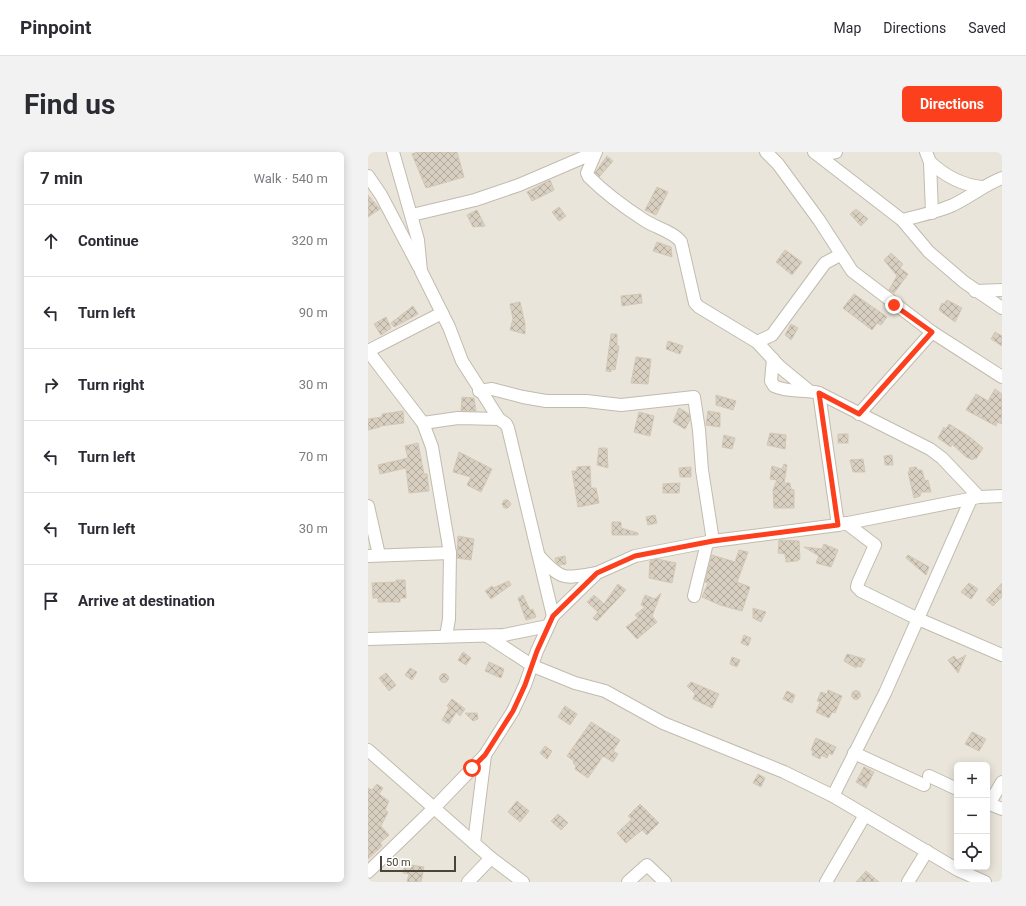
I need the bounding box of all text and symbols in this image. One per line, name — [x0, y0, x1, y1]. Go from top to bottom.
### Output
text: Pinpoint — [20, 16, 91, 39]
text: Map — [834, 20, 861, 36]
text: Directions — [883, 20, 946, 36]
text: Saved — [968, 20, 1006, 36]
button: Directions — [902, 86, 1002, 122]
text: Find us — [24, 88, 115, 121]
text: 7 min — [40, 168, 83, 188]
text: Walk · 540 m — [253, 171, 328, 186]
icon: ahead — [40, 230, 62, 252]
text: Continue — [78, 232, 139, 250]
text: 320 m — [291, 233, 328, 248]
route end — [885, 296, 903, 314]
icon: left — [40, 302, 62, 324]
text: Turn left — [78, 304, 135, 322]
text: 90 m — [299, 305, 328, 320]
icon: right — [40, 374, 62, 396]
text: Turn right — [78, 376, 144, 394]
text: 30 m — [299, 377, 328, 392]
icon: left — [40, 446, 62, 468]
text: Turn left — [78, 448, 135, 466]
text: 70 m — [299, 449, 328, 464]
icon: left — [40, 518, 62, 540]
text: Turn left — [78, 520, 135, 538]
text: 30 m — [299, 521, 328, 536]
icon: arrive — [40, 590, 62, 612]
text: Arrive at destination — [78, 592, 215, 610]
route start — [463, 759, 481, 777]
map controls — [954, 762, 990, 870]
button: + — [954, 762, 990, 798]
button: − — [954, 798, 990, 834]
button: locate — [954, 834, 990, 870]
scale bar — [380, 854, 456, 873]
text: 50 m — [386, 856, 411, 869]

